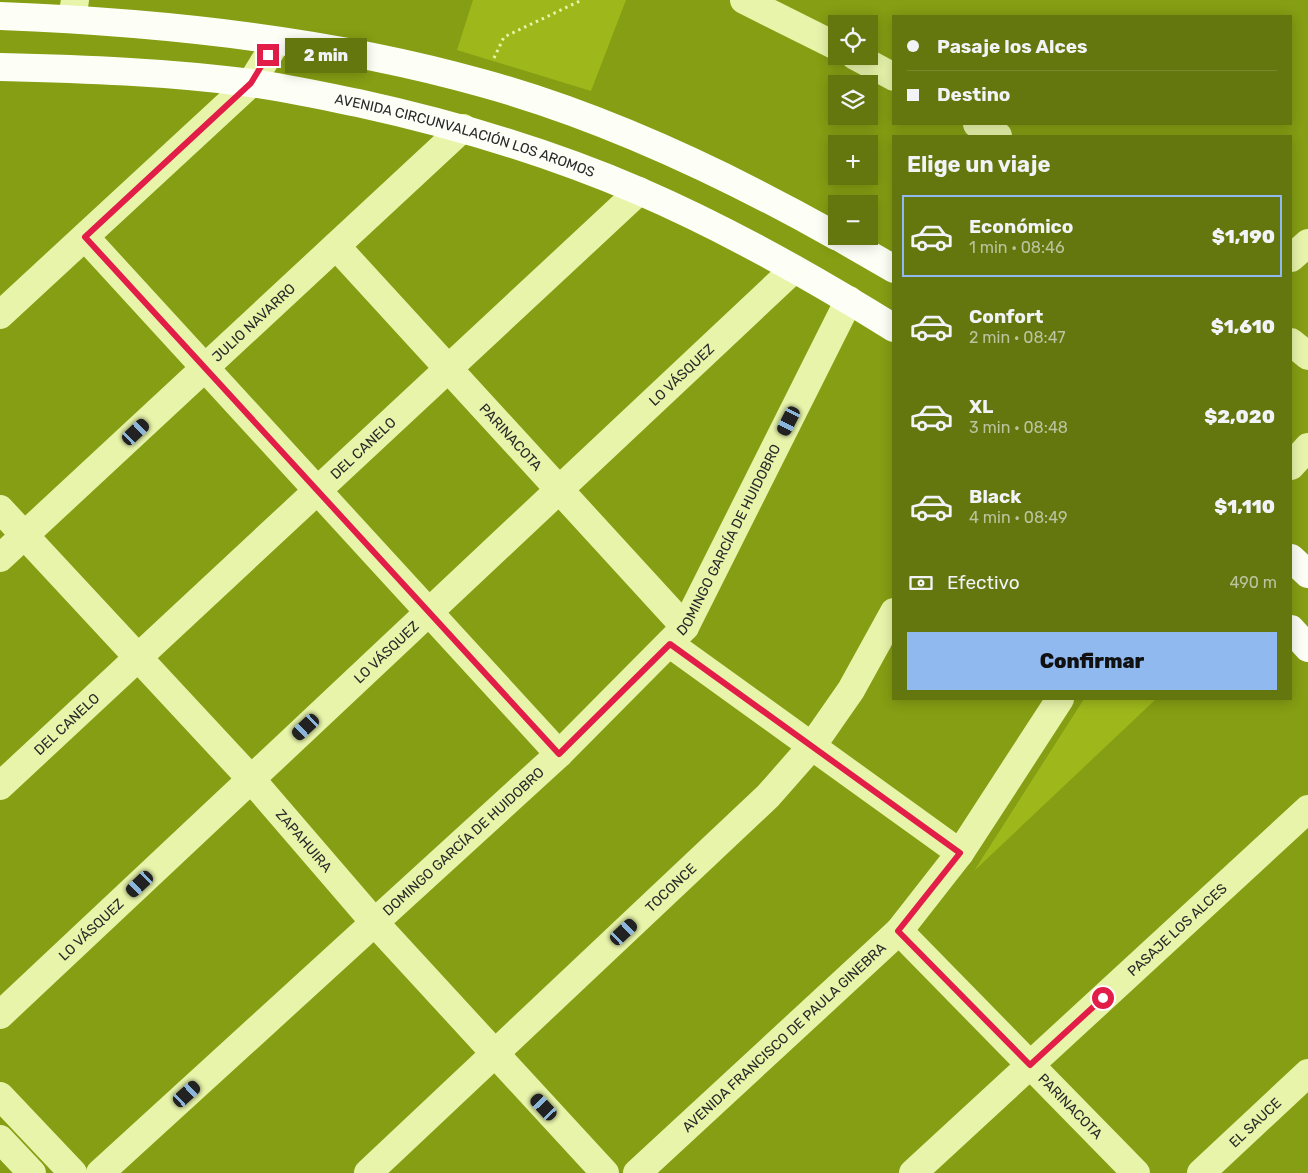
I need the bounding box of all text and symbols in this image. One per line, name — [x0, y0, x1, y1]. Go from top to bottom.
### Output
map controls — [828, 15, 878, 245]
button: locate — [828, 15, 878, 65]
text: Pasaje los Alces — [937, 35, 1087, 58]
callout: 2 min — [286, 38, 368, 72]
route end — [257, 44, 279, 66]
text: 2 min — [304, 46, 348, 65]
button: layers — [828, 75, 878, 125]
text: Destino — [937, 83, 1010, 106]
street label: AVENIDA CIRCUNVALACIÓN LOS AROMOS — [333, 90, 598, 181]
button: + — [828, 135, 878, 185]
text: Elige un viaje — [907, 151, 1051, 178]
button: − — [828, 195, 878, 245]
icon: car — [909, 214, 954, 259]
text: Económico — [969, 215, 1073, 238]
text: $1,190 — [1212, 225, 1275, 248]
text: 1 min · 08:46 — [969, 238, 1065, 257]
street label: JULIO NAVARRO — [208, 280, 299, 365]
icon: car — [909, 304, 954, 349]
text: Confort — [969, 305, 1043, 328]
text: $1,610 — [1211, 315, 1275, 338]
text: 2 min · 08:47 — [969, 328, 1066, 347]
street label: LO VÁSQUEZ — [645, 340, 717, 409]
icon: car — [909, 394, 954, 439]
text: XL — [969, 395, 993, 418]
street label: PARINACOTA — [476, 400, 546, 474]
car — [775, 404, 802, 438]
text: $2,020 — [1204, 405, 1275, 428]
street label: DEL CANELO — [327, 413, 399, 483]
car — [119, 416, 152, 448]
text: 3 min · 08:48 — [969, 418, 1068, 437]
street label: DOMINGO GARCÍA DE HUIDOBRO — [673, 441, 784, 639]
icon: car — [909, 484, 954, 529]
text: Black — [969, 485, 1021, 508]
text: $1,110 — [1214, 495, 1275, 518]
text: 4 min · 08:49 — [969, 508, 1068, 527]
icon: cash — [907, 569, 935, 597]
text: Efectivo — [947, 571, 1020, 594]
text: 490 m — [1229, 573, 1277, 592]
street label: LO VÁSQUEZ — [350, 617, 422, 687]
button: Confirmar — [907, 632, 1277, 690]
street label: DEL CANELO — [30, 689, 103, 759]
car — [289, 711, 322, 743]
street label: DOMINGO GARCÍA DE HUIDOBRO — [379, 763, 547, 919]
street label: ZAPAHUIRA — [272, 806, 336, 876]
street label: TOCONCE — [642, 860, 700, 916]
car — [123, 868, 156, 900]
street label: PASAJE LOS ALCES — [1124, 880, 1230, 980]
street label: LO VÁSQUEZ — [55, 895, 127, 964]
car — [607, 916, 640, 948]
street label: AVENIDA FRANCISCO DE PAULA GINEBRA — [678, 939, 890, 1136]
route start — [1092, 987, 1114, 1009]
street label: PARINACOTA — [1035, 1070, 1107, 1143]
car — [170, 1078, 203, 1110]
car — [528, 1091, 559, 1123]
street label: EL SAUCE — [1226, 1094, 1285, 1151]

